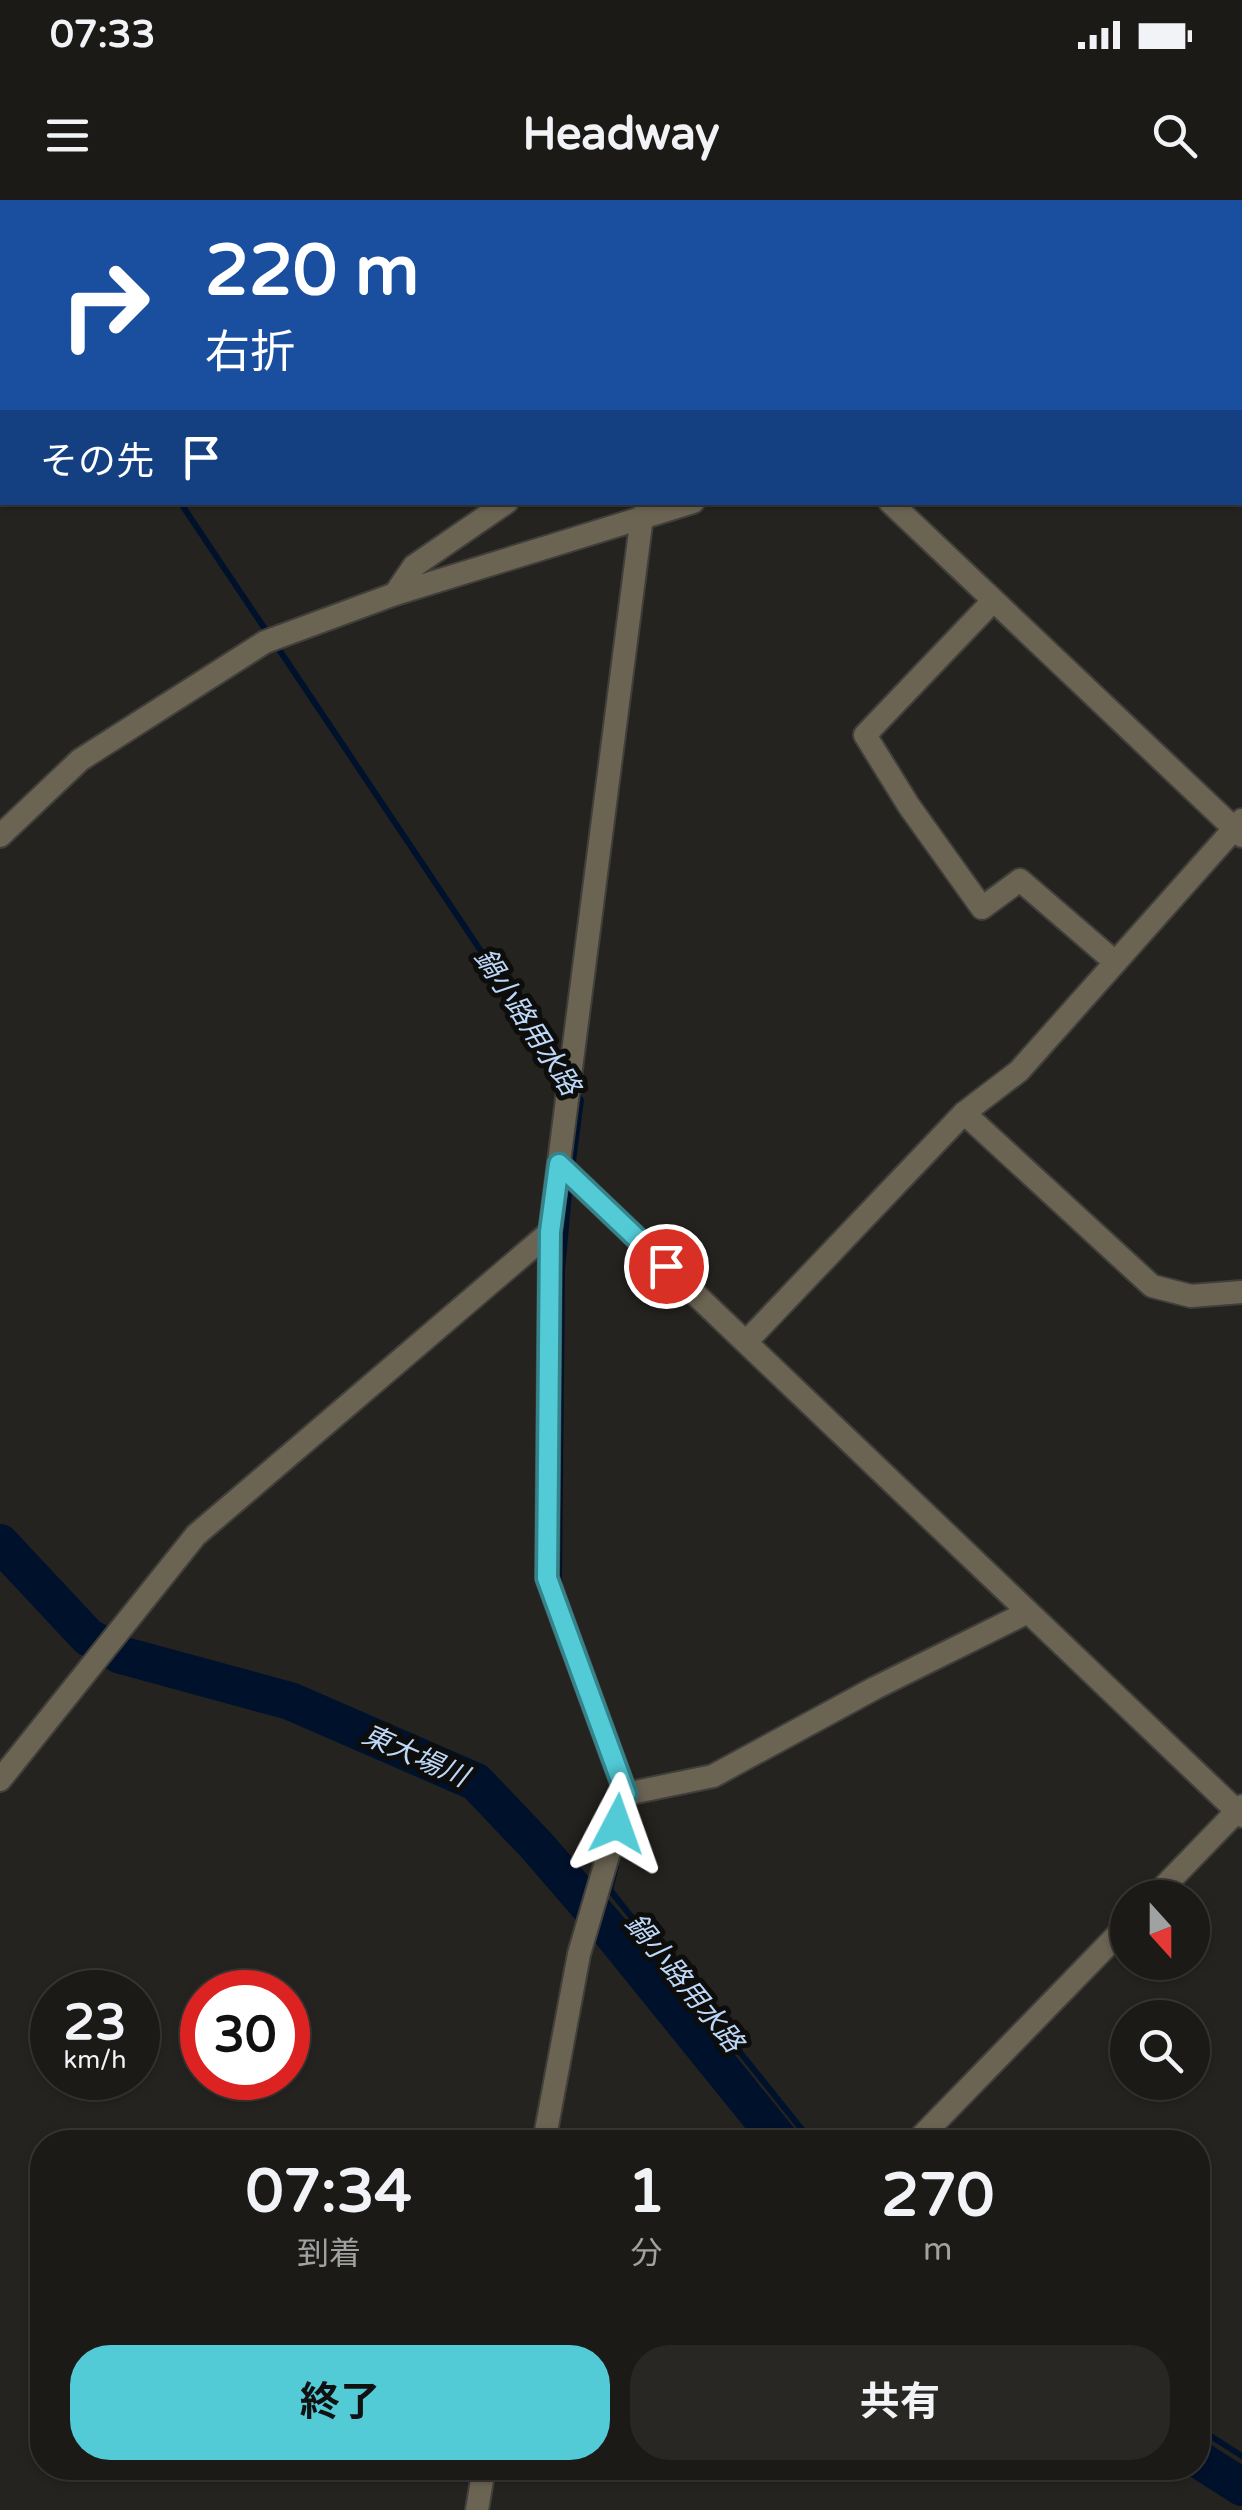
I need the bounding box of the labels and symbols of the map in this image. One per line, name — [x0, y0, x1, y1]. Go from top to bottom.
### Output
water label: 鍋小路用水路 — [467, 942, 588, 1103]
pin — [624, 1224, 709, 1309]
water label: 東大場川 — [357, 1718, 476, 1796]
position arrow — [565, 1772, 669, 1876]
north arrow — [1110, 1880, 1210, 1980]
water label: 鍋小路用水路 — [618, 1907, 751, 2061]
speed limit sign: 30 — [180, 1970, 310, 2100]

